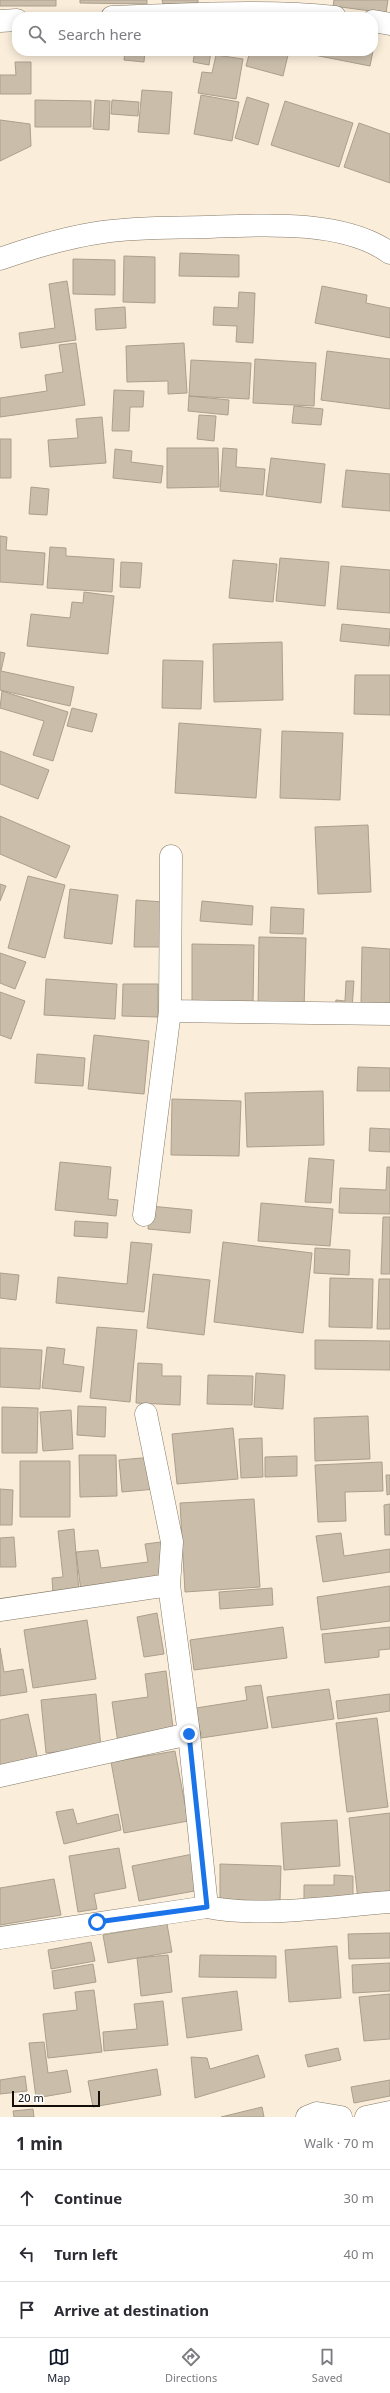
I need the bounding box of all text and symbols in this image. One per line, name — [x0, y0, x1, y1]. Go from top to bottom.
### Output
search box — [12, 12, 378, 56]
icon: search — [26, 23, 48, 45]
text: Search here — [58, 24, 141, 44]
route end — [180, 1725, 198, 1743]
route start — [88, 1913, 106, 1931]
scale bar — [12, 2089, 100, 2108]
text: 20 m — [18, 2090, 44, 2105]
text: 1 min — [16, 2132, 63, 2155]
text: Walk · 70 m — [304, 2134, 374, 2152]
icon: ahead — [16, 2187, 38, 2209]
text: Continue — [54, 2188, 122, 2208]
text: 30 m — [344, 2189, 374, 2207]
icon: left — [16, 2243, 38, 2265]
text: Turn left — [54, 2244, 118, 2264]
text: 40 m — [344, 2245, 374, 2263]
icon: arrive — [16, 2299, 38, 2321]
text: Arrive at destination — [54, 2300, 209, 2320]
tab: Map — [47, 2346, 70, 2385]
tab: Directions — [165, 2346, 217, 2385]
tab: Saved — [312, 2346, 343, 2385]

